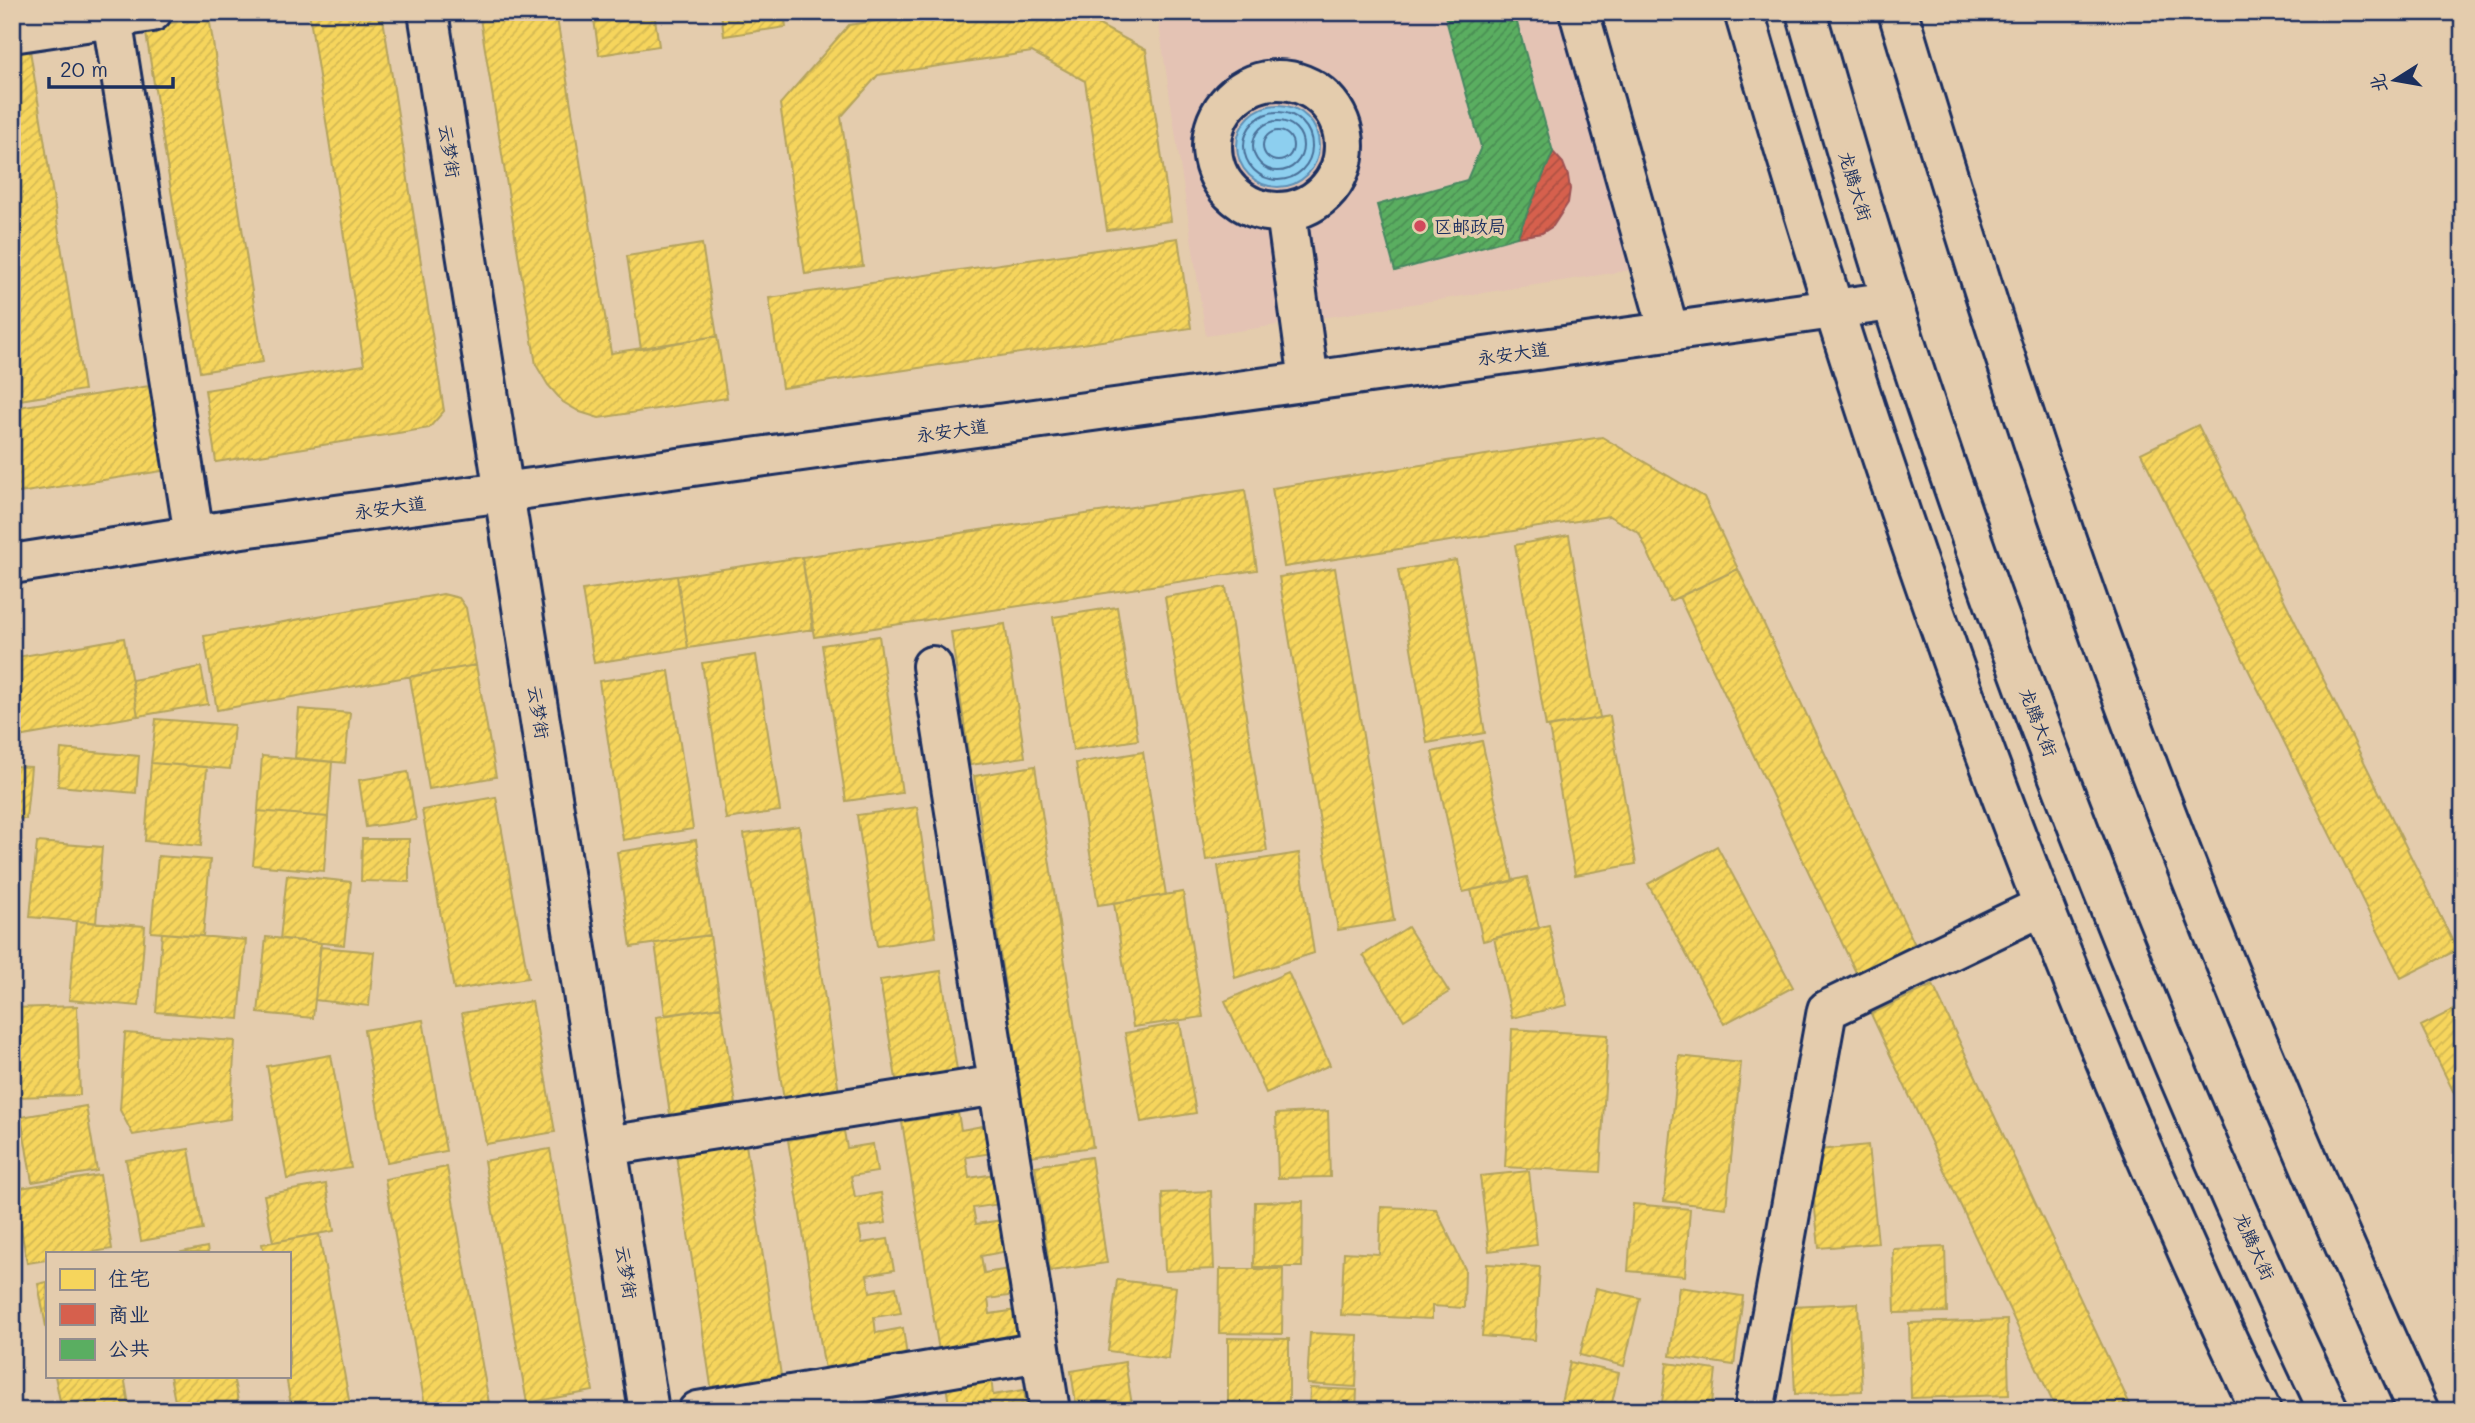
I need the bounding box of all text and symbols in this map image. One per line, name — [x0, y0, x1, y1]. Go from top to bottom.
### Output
scale bar — [49, 46, 173, 90]
north arrow — [2360, 46, 2430, 116]
text: 20 m — [60, 55, 108, 82]
text: 北 — [2364, 72, 2392, 95]
street label: 云梦街 — [434, 122, 466, 180]
street label: 龙腾大街 — [1834, 148, 1878, 224]
place label: 区邮政局 — [1434, 214, 1506, 238]
marker: 区邮政局 — [1412, 218, 1428, 234]
street label: 永安大道 — [1476, 336, 1550, 370]
street label: 永安大道 — [915, 413, 989, 447]
street label: 永安大道 — [353, 490, 427, 524]
street label: 云梦街 — [523, 683, 555, 741]
street label: 龙腾大街 — [2015, 684, 2063, 760]
street label: 龙腾大街 — [2229, 1208, 2281, 1284]
street label: 云梦街 — [611, 1243, 643, 1301]
legend — [46, 1252, 290, 1378]
text: 住宅 — [108, 1264, 150, 1291]
text: 商业 — [108, 1300, 150, 1327]
text: 公共 — [108, 1334, 150, 1361]

